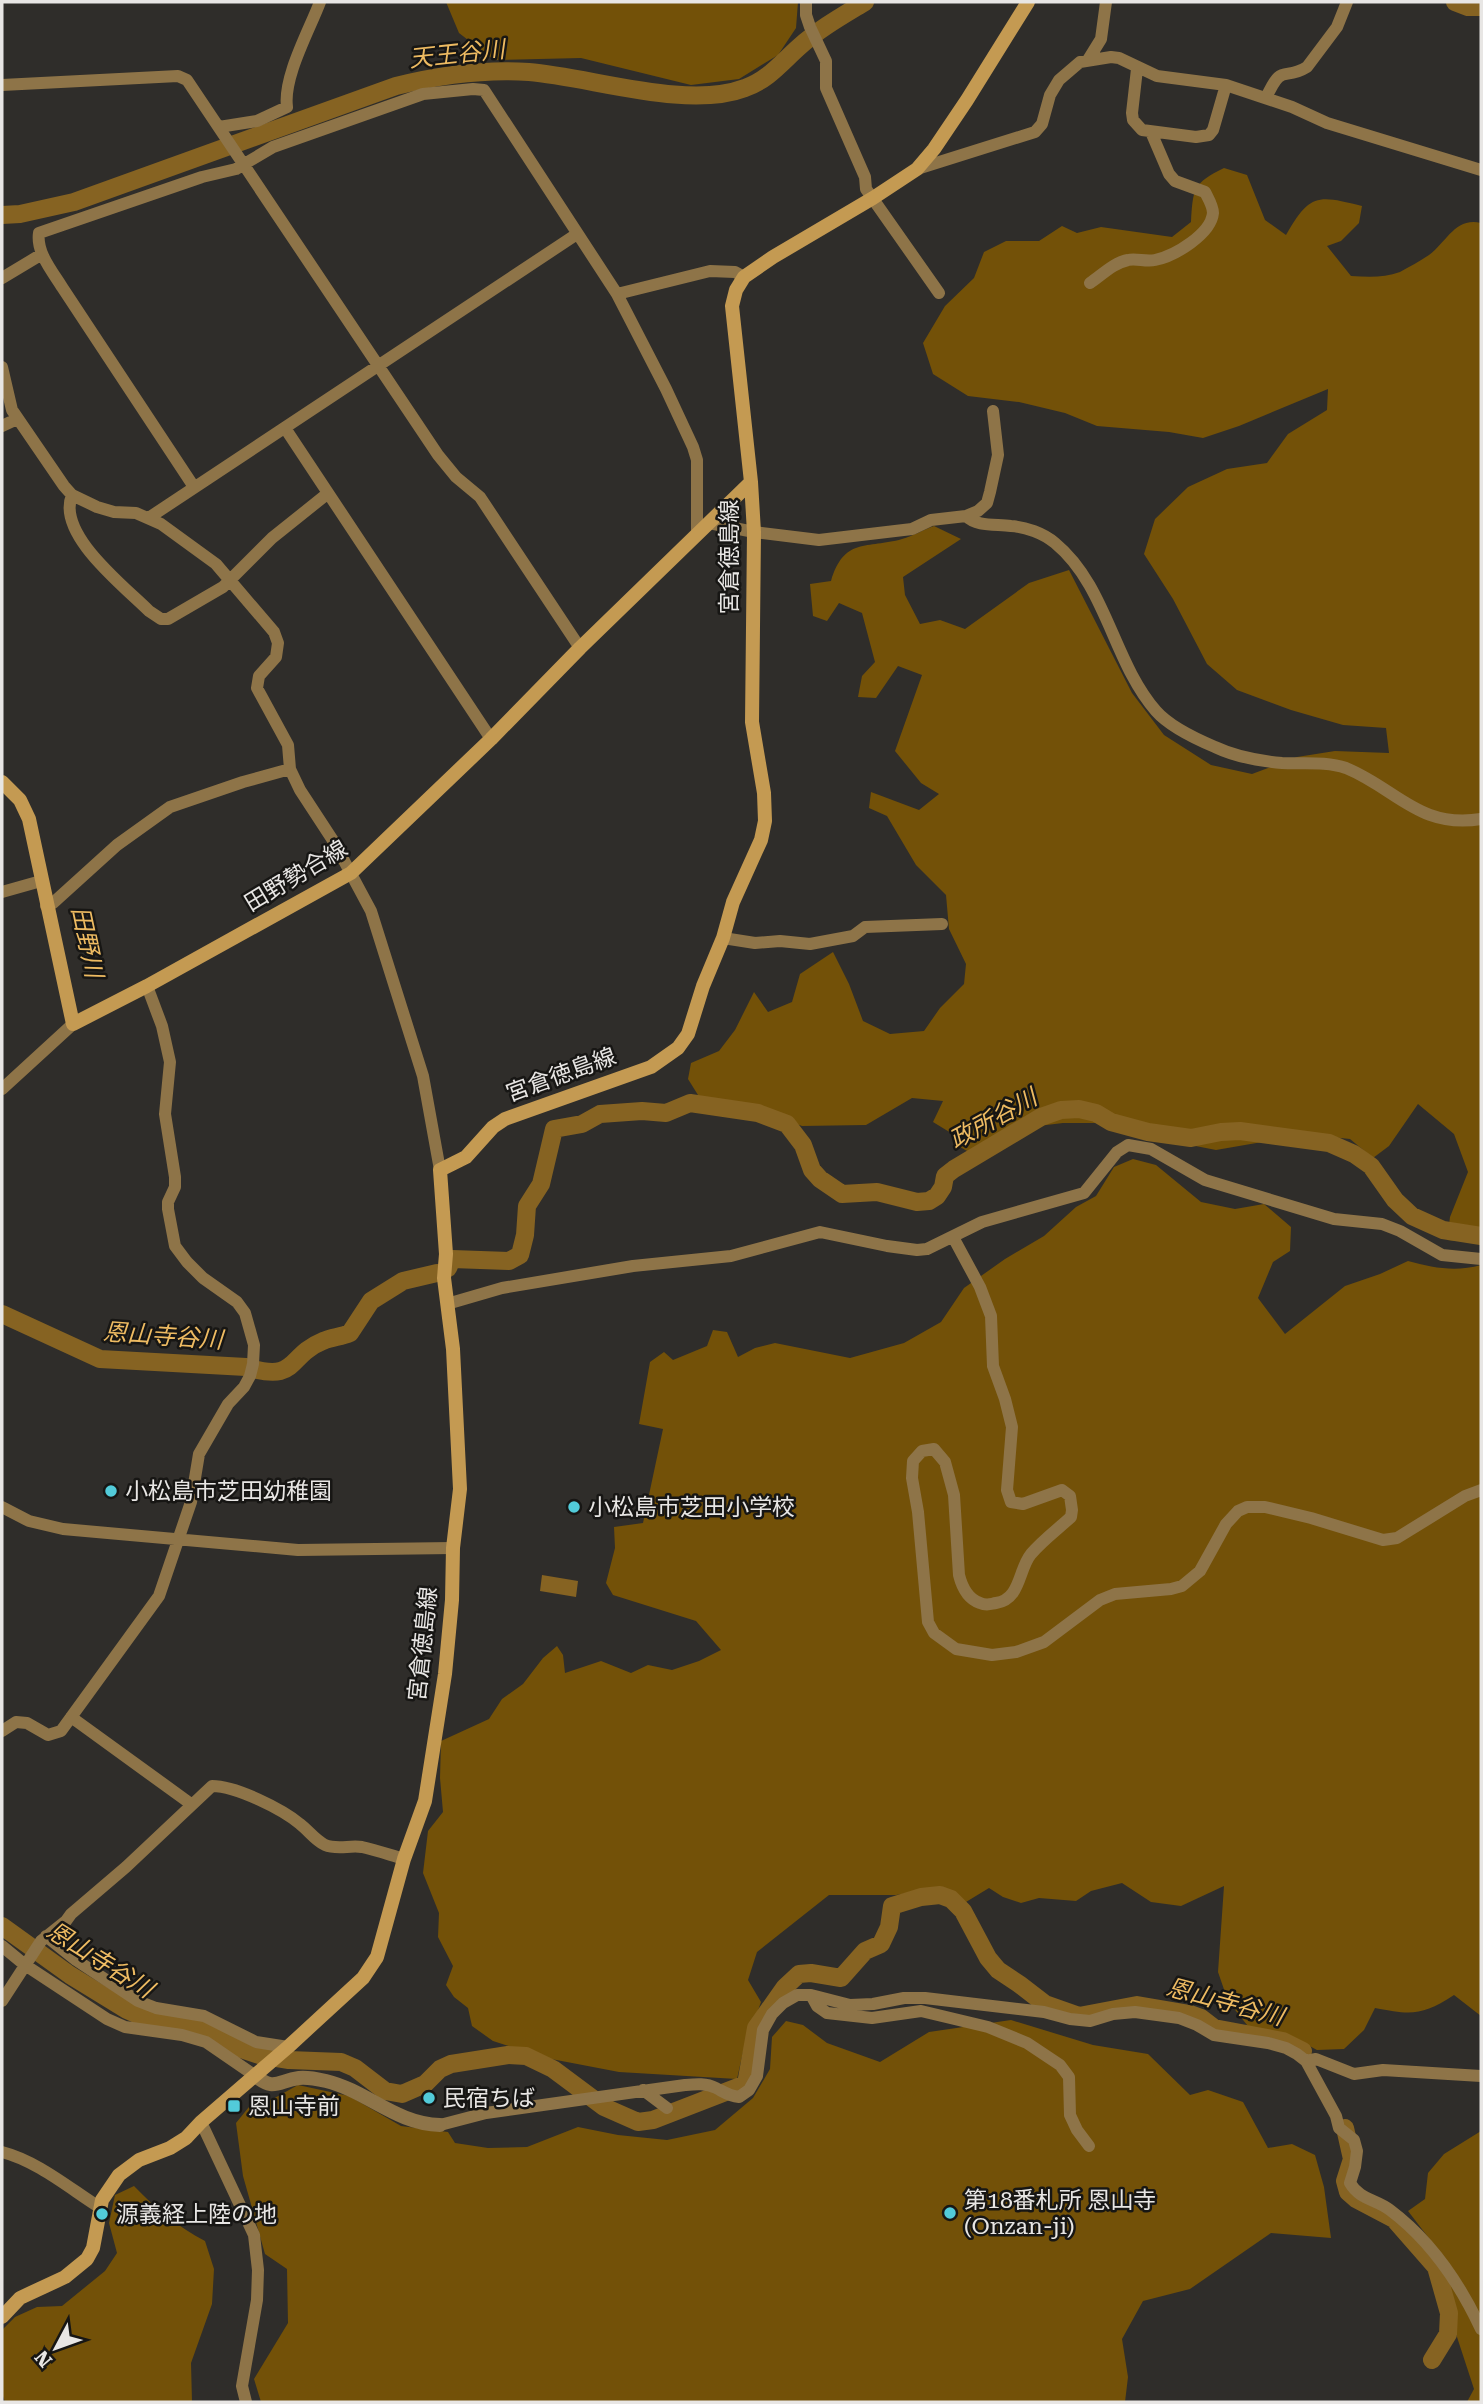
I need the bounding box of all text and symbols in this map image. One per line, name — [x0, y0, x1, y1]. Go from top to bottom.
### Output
water label: 天王谷川 — [408, 35, 509, 73]
street label: 宮倉徳島線 — [716, 500, 743, 615]
street label: 田野勢合線 — [240, 835, 352, 917]
water label: 田野川 — [66, 904, 109, 983]
street label: 宮倉徳島線 — [502, 1043, 620, 1107]
water label: 政所谷川 — [944, 1082, 1044, 1155]
water label: 恩山寺谷川 — [102, 1318, 227, 1354]
place label: 小松島市芝田幼稚園 — [125, 1478, 332, 1505]
marker: 小松島市芝田幼稚園 — [103, 1483, 119, 1499]
place label: 小松島市芝田小学校 — [588, 1494, 795, 1521]
marker: 小松島市芝田小学校 — [566, 1499, 582, 1515]
street label: 宮倉徳島線 — [404, 1585, 442, 1703]
water label: 恩山寺谷川 — [42, 1916, 161, 2005]
water label: 恩山寺谷川 — [1163, 1973, 1289, 2032]
place label: 民宿ちば — [443, 2085, 535, 2112]
marker: 民宿ちば — [421, 2090, 437, 2106]
place label: 恩山寺前 — [248, 2093, 340, 2120]
marker: 恩山寺前 — [226, 2098, 242, 2114]
place label: 第18番札所 恩山寺 (Onzan-ji) — [964, 2187, 1157, 2240]
place label: 源義経上陸の地 — [116, 2201, 277, 2228]
marker: 第18番札所 恩山寺 (Onzan-ji) — [942, 2205, 958, 2221]
marker: 源義経上陸の地 — [94, 2206, 110, 2222]
north arrow — [21, 2313, 91, 2383]
text: N — [30, 2345, 57, 2372]

